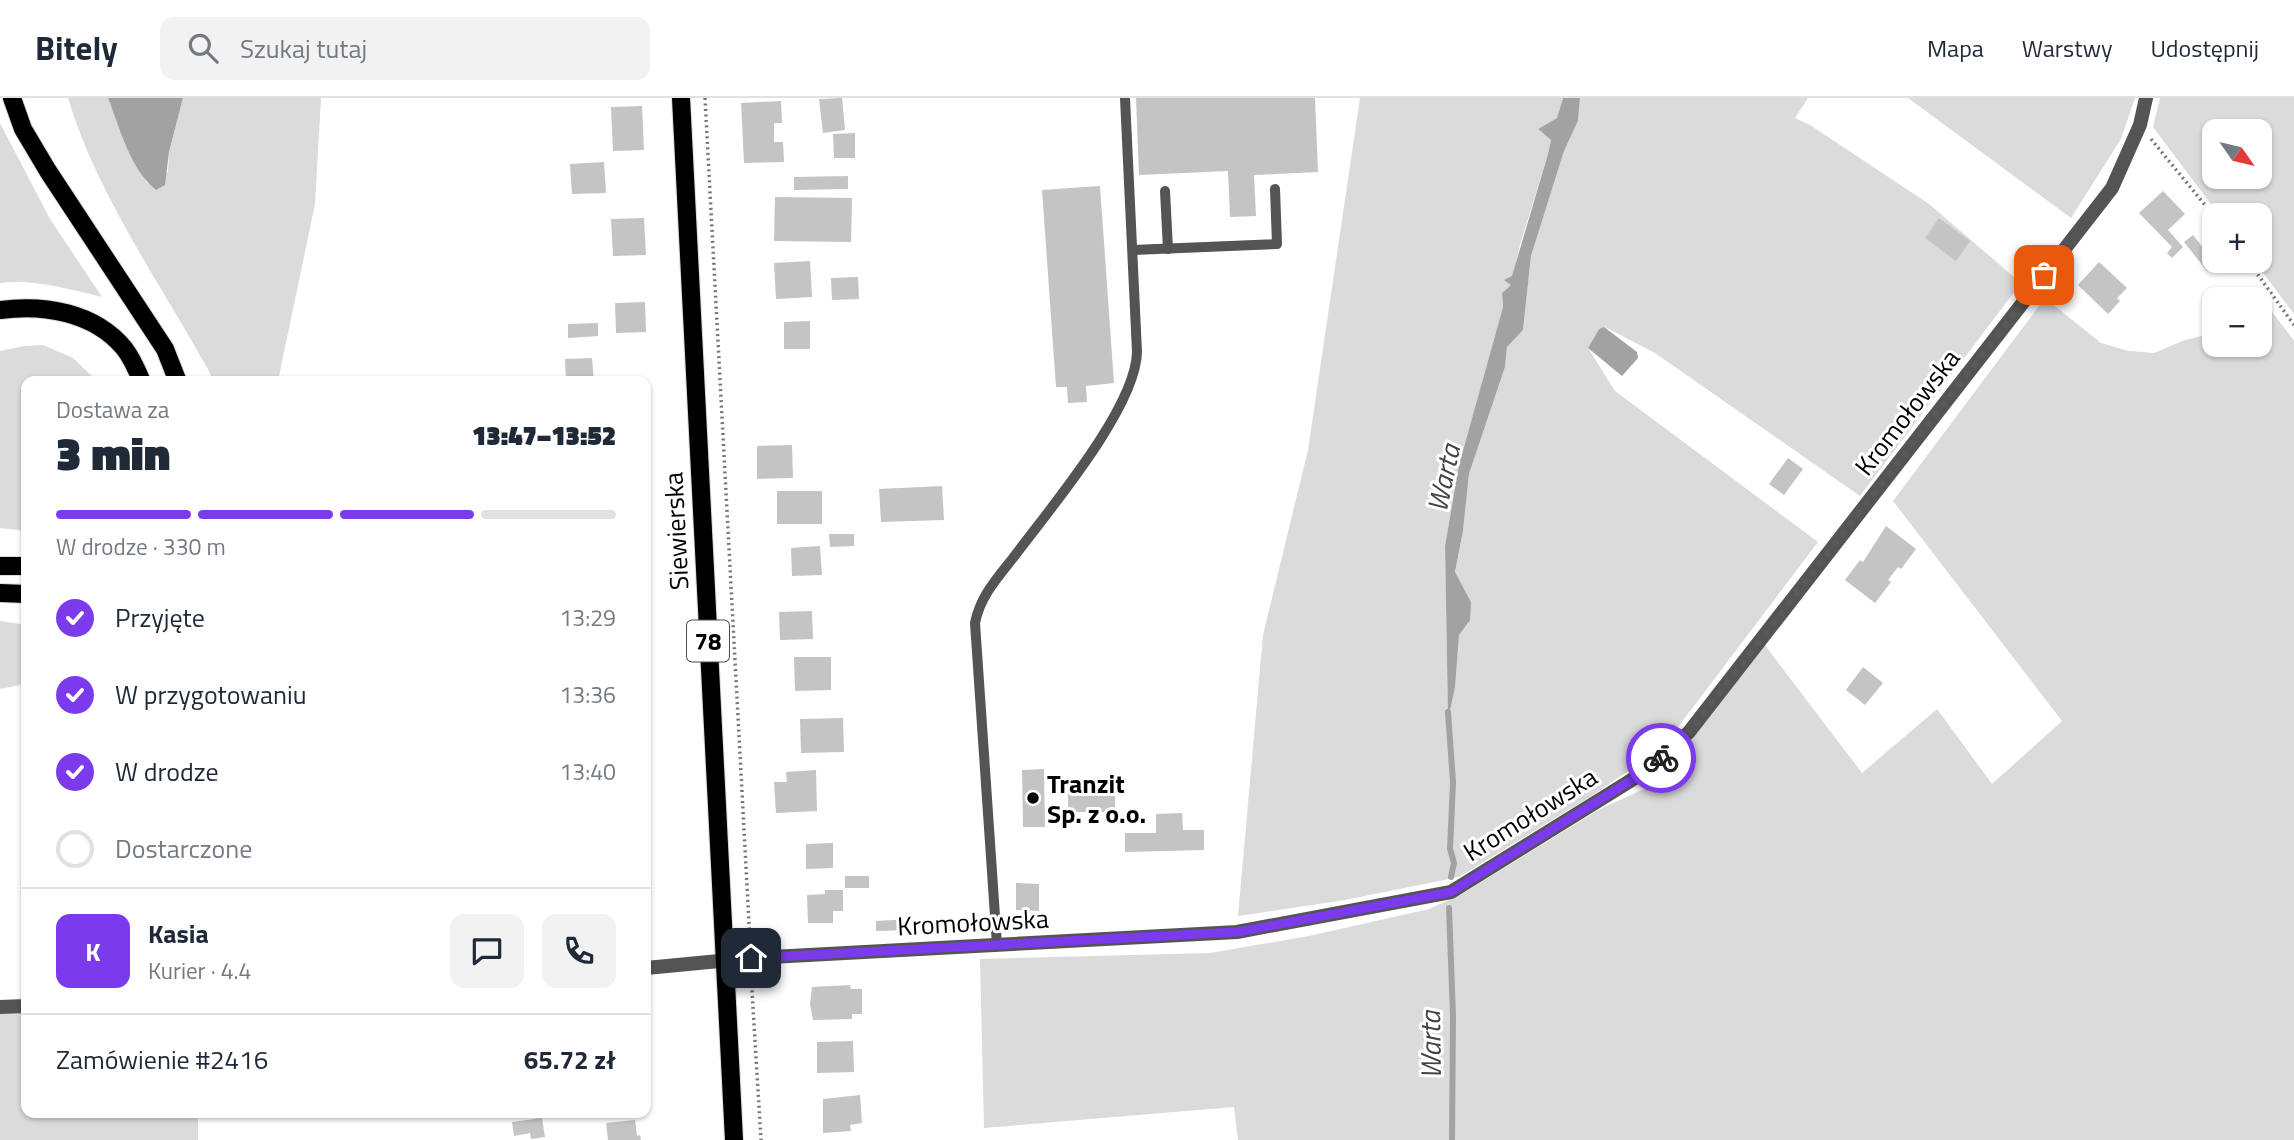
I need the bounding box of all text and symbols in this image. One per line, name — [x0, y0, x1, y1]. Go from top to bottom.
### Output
search box — [160, 17, 650, 80]
text: Bitely — [35, 23, 118, 73]
icon: search — [184, 29, 222, 67]
text: Szukaj tutaj — [240, 29, 367, 68]
text: Mapa — [1927, 30, 1984, 66]
text: Warstwy — [2022, 30, 2113, 66]
text: Udostępnij — [2151, 30, 2259, 66]
north arrow — [2202, 119, 2272, 189]
map controls — [2202, 119, 2272, 357]
button: + — [2202, 203, 2272, 273]
pin — [2014, 245, 2074, 305]
icon: bag — [2025, 256, 2063, 294]
button: − — [2202, 287, 2272, 357]
street label: Kromołowska — [1845, 340, 1969, 484]
text: Dostawa za — [56, 392, 169, 427]
text: 13:47–13:52 — [472, 416, 616, 455]
text: 3 min — [56, 418, 170, 488]
water label: Warta — [1415, 438, 1472, 516]
street label: Siewierska — [653, 471, 699, 591]
text: W drodze · 330 m — [56, 529, 226, 564]
text: Przyjęte — [115, 598, 205, 637]
icon: check — [56, 599, 94, 637]
text: 13:29 — [559, 600, 616, 635]
road number: 78 — [687, 620, 729, 662]
text: W przygotowaniu — [115, 675, 306, 714]
icon: check — [56, 676, 94, 714]
text: 13:36 — [559, 677, 616, 712]
courier — [1626, 723, 1696, 793]
icon: bike — [1642, 739, 1680, 777]
text: W drodze — [115, 752, 219, 791]
icon: check — [56, 753, 94, 791]
text: 13:40 — [559, 754, 616, 789]
street label: Kromołowska — [1455, 757, 1605, 871]
place label: Tranzit Sp. z o.o. — [1047, 764, 1146, 833]
marker: Tranzit Sp. z o.o. — [1025, 790, 1041, 806]
text: Dostarczone — [115, 829, 252, 868]
street label: Kromołowska — [896, 899, 1050, 945]
text: Kasia — [148, 914, 209, 953]
button: chat — [450, 914, 524, 988]
button: phone — [542, 914, 616, 988]
pin — [721, 928, 781, 988]
text: K — [85, 932, 101, 971]
icon: home — [732, 939, 770, 977]
text: Kurier · 4.4 — [148, 953, 251, 988]
water label: Warta — [1408, 1008, 1452, 1080]
text: Zamówienie #2416 — [56, 1040, 268, 1079]
text: 65.72 zł — [524, 1040, 616, 1079]

